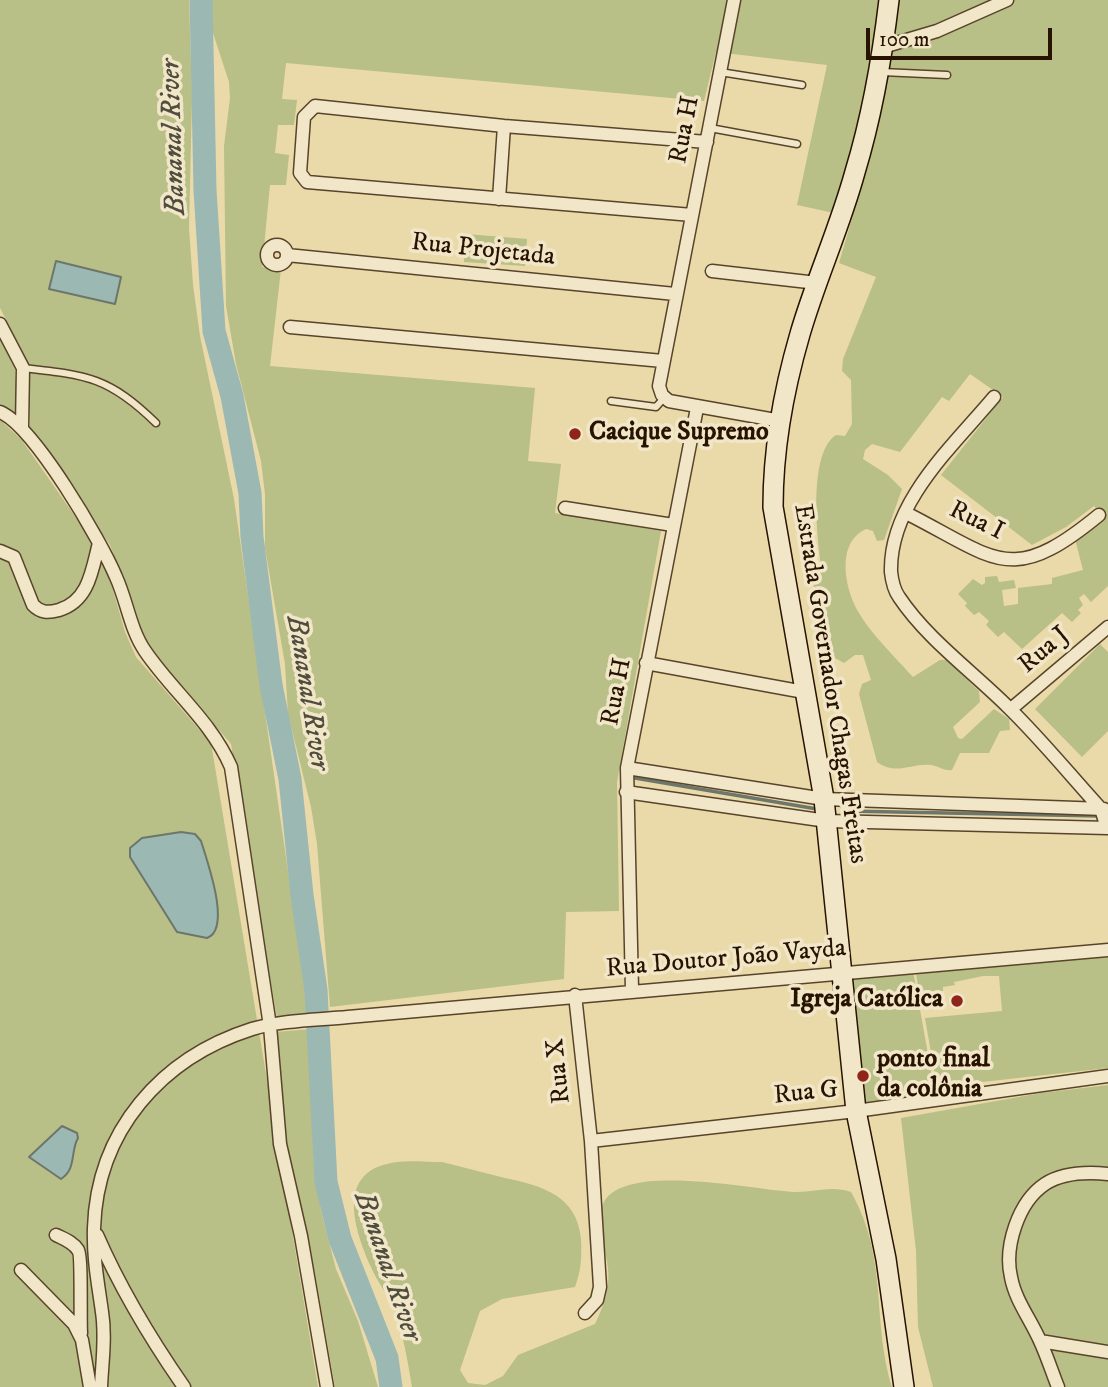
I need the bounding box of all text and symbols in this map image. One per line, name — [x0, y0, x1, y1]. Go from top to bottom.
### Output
scale bar — [870, 14, 1056, 58]
text: 100 m — [879, 27, 930, 53]
water label: Bananal River — [155, 59, 195, 215]
street label: Rua H — [664, 94, 708, 166]
street label: Rua Projetada — [410, 228, 556, 274]
place label: Cacique Supremo — [589, 418, 769, 450]
marker: Cacique Supremo — [567, 426, 583, 442]
street label: Rua I — [943, 495, 1009, 549]
street label: Estrada Governador Chagas Freitas — [785, 502, 873, 866]
water label: Bananal River — [277, 613, 335, 773]
street label: Rua J — [1013, 621, 1077, 681]
street label: Rua H — [596, 656, 640, 728]
street label: Rua Doutor João Vayda — [605, 934, 847, 986]
place label: Igreja Católica — [790, 985, 943, 1017]
marker: Igreja Católica — [949, 993, 965, 1009]
street label: Rua X — [541, 1037, 579, 1105]
place label: ponto final da colônia — [877, 1045, 990, 1106]
marker: ponto final da colônia — [855, 1068, 871, 1084]
street label: Rua G — [772, 1075, 840, 1113]
water label: Bananal River — [345, 1188, 427, 1346]

